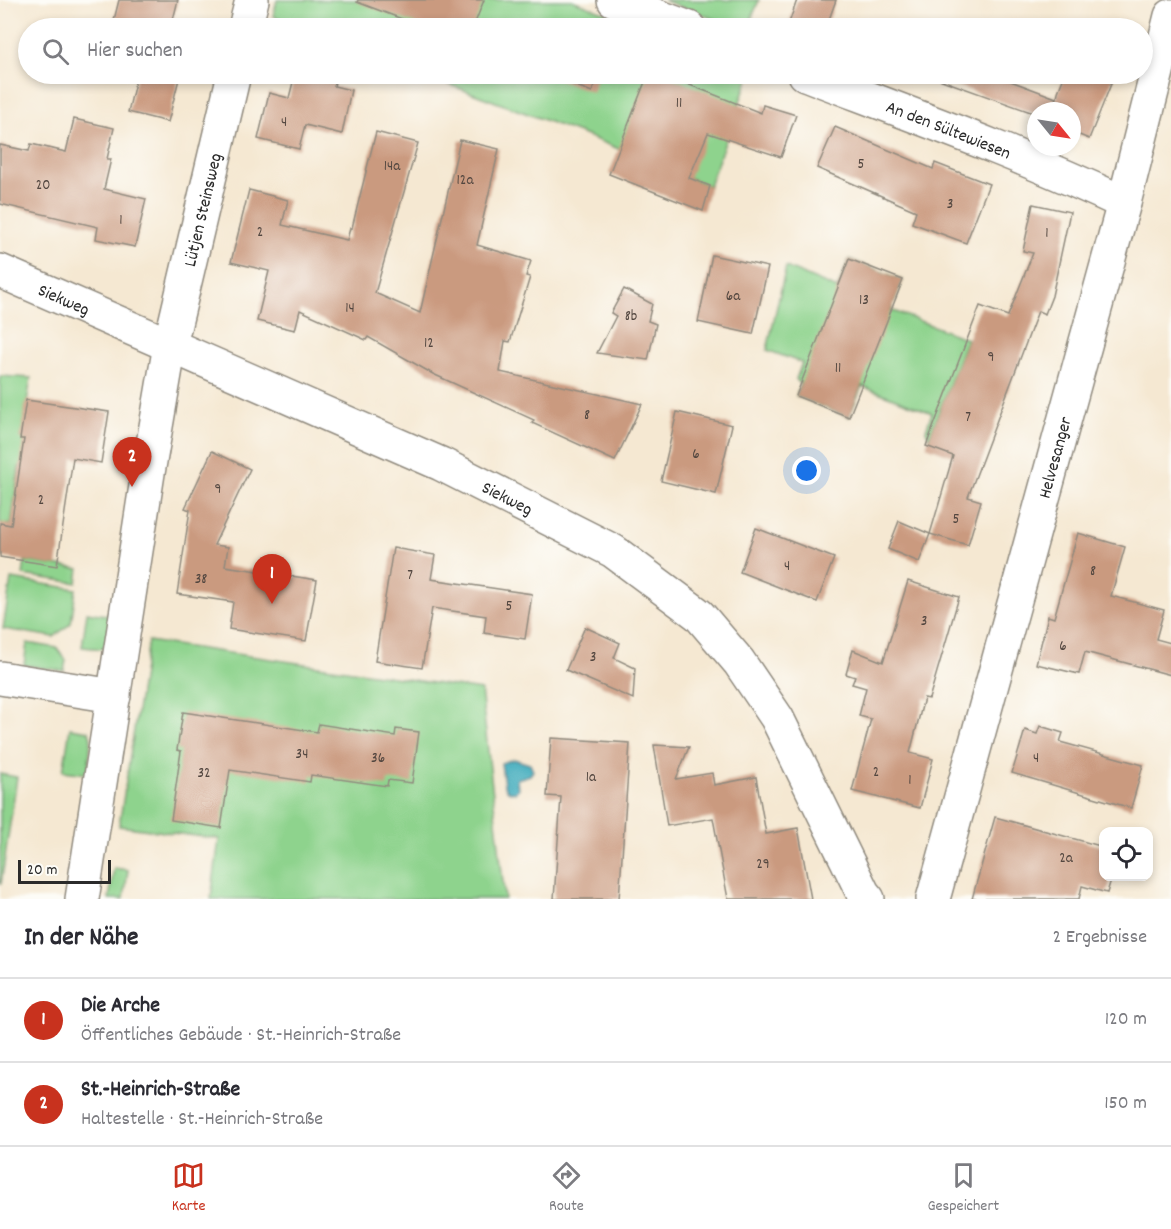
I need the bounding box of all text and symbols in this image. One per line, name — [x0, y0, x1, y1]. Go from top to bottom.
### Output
search box — [18, 18, 1153, 84]
icon: search — [39, 35, 72, 68]
text: Hier suchen — [87, 36, 183, 67]
house number: 11 — [676, 93, 682, 115]
street label: An den Sültewiesen — [882, 96, 1014, 167]
north arrow — [1027, 102, 1081, 156]
house number: 4 — [281, 112, 287, 134]
street label: Lütjen Steinsweg — [179, 151, 230, 270]
house number: 5 — [858, 154, 865, 176]
house number: 14a — [384, 156, 401, 178]
house number: 12a — [457, 170, 474, 192]
house number: 20 — [36, 175, 50, 197]
house number: 3 — [947, 194, 953, 216]
house number: 1 — [119, 210, 123, 232]
house number: 2 — [257, 222, 263, 244]
house number: 1 — [1045, 223, 1049, 245]
street label: Siekweg — [33, 279, 93, 324]
house number: 6a — [726, 286, 741, 308]
house number: 13 — [859, 290, 869, 312]
house number: 14 — [345, 298, 355, 320]
house number: 8b — [625, 306, 637, 328]
house number: 12 — [424, 333, 434, 355]
house number: 9 — [988, 347, 994, 369]
house number: 11 — [835, 358, 841, 380]
house number: 8 — [584, 405, 590, 427]
house number: 7 — [965, 407, 971, 429]
street label: Helvesanger — [1033, 414, 1080, 502]
pin: 2 — [112, 438, 152, 487]
house number: 6 — [692, 444, 700, 466]
your location — [792, 456, 821, 485]
street label: Siekweg — [477, 477, 536, 523]
house number: 9 — [215, 479, 221, 501]
house number: 2 — [38, 490, 44, 512]
house number: 5 — [953, 509, 960, 531]
pin: 1 — [252, 554, 292, 604]
house number: 4 — [784, 556, 790, 578]
house number: 8 — [1090, 561, 1096, 583]
house number: 7 — [407, 565, 413, 587]
house number: 38 — [195, 569, 207, 591]
house number: 5 — [506, 596, 513, 618]
house number: 3 — [921, 611, 927, 633]
house number: 6 — [1059, 636, 1067, 658]
house number: 3 — [590, 647, 596, 669]
house number: 34 — [296, 744, 308, 766]
house number: 36 — [371, 748, 385, 770]
house number: 4 — [1033, 748, 1039, 770]
house number: 2 — [873, 762, 879, 784]
house number: 32 — [197, 763, 211, 785]
house number: 1a — [586, 767, 597, 789]
house number: 1 — [908, 770, 912, 792]
map controls — [1099, 827, 1153, 881]
button: locate — [1099, 827, 1153, 881]
house number: 2a — [1059, 848, 1074, 870]
house number: 29 — [756, 854, 770, 876]
scale bar — [18, 857, 111, 884]
text: 20 m — [27, 859, 57, 882]
text: In der Nähe — [24, 920, 138, 957]
text: 2 Ergebnisse — [1052, 924, 1147, 952]
text: Die Arche — [81, 991, 160, 1022]
text: 1 — [41, 1006, 46, 1034]
text: 120 m — [1105, 1006, 1147, 1034]
text: Öffentliches Gebäude · St.-Heinrich-Straße — [81, 1022, 401, 1050]
text: St.-Heinrich-Straße — [81, 1075, 240, 1106]
text: 2 — [39, 1090, 48, 1118]
text: 150 m — [1104, 1090, 1147, 1118]
text: Haltestelle · St.-Heinrich-Straße — [81, 1106, 323, 1134]
tab: Karte — [172, 1159, 206, 1218]
tab: Route — [549, 1159, 584, 1218]
tab: Gespeichert — [927, 1159, 999, 1218]

